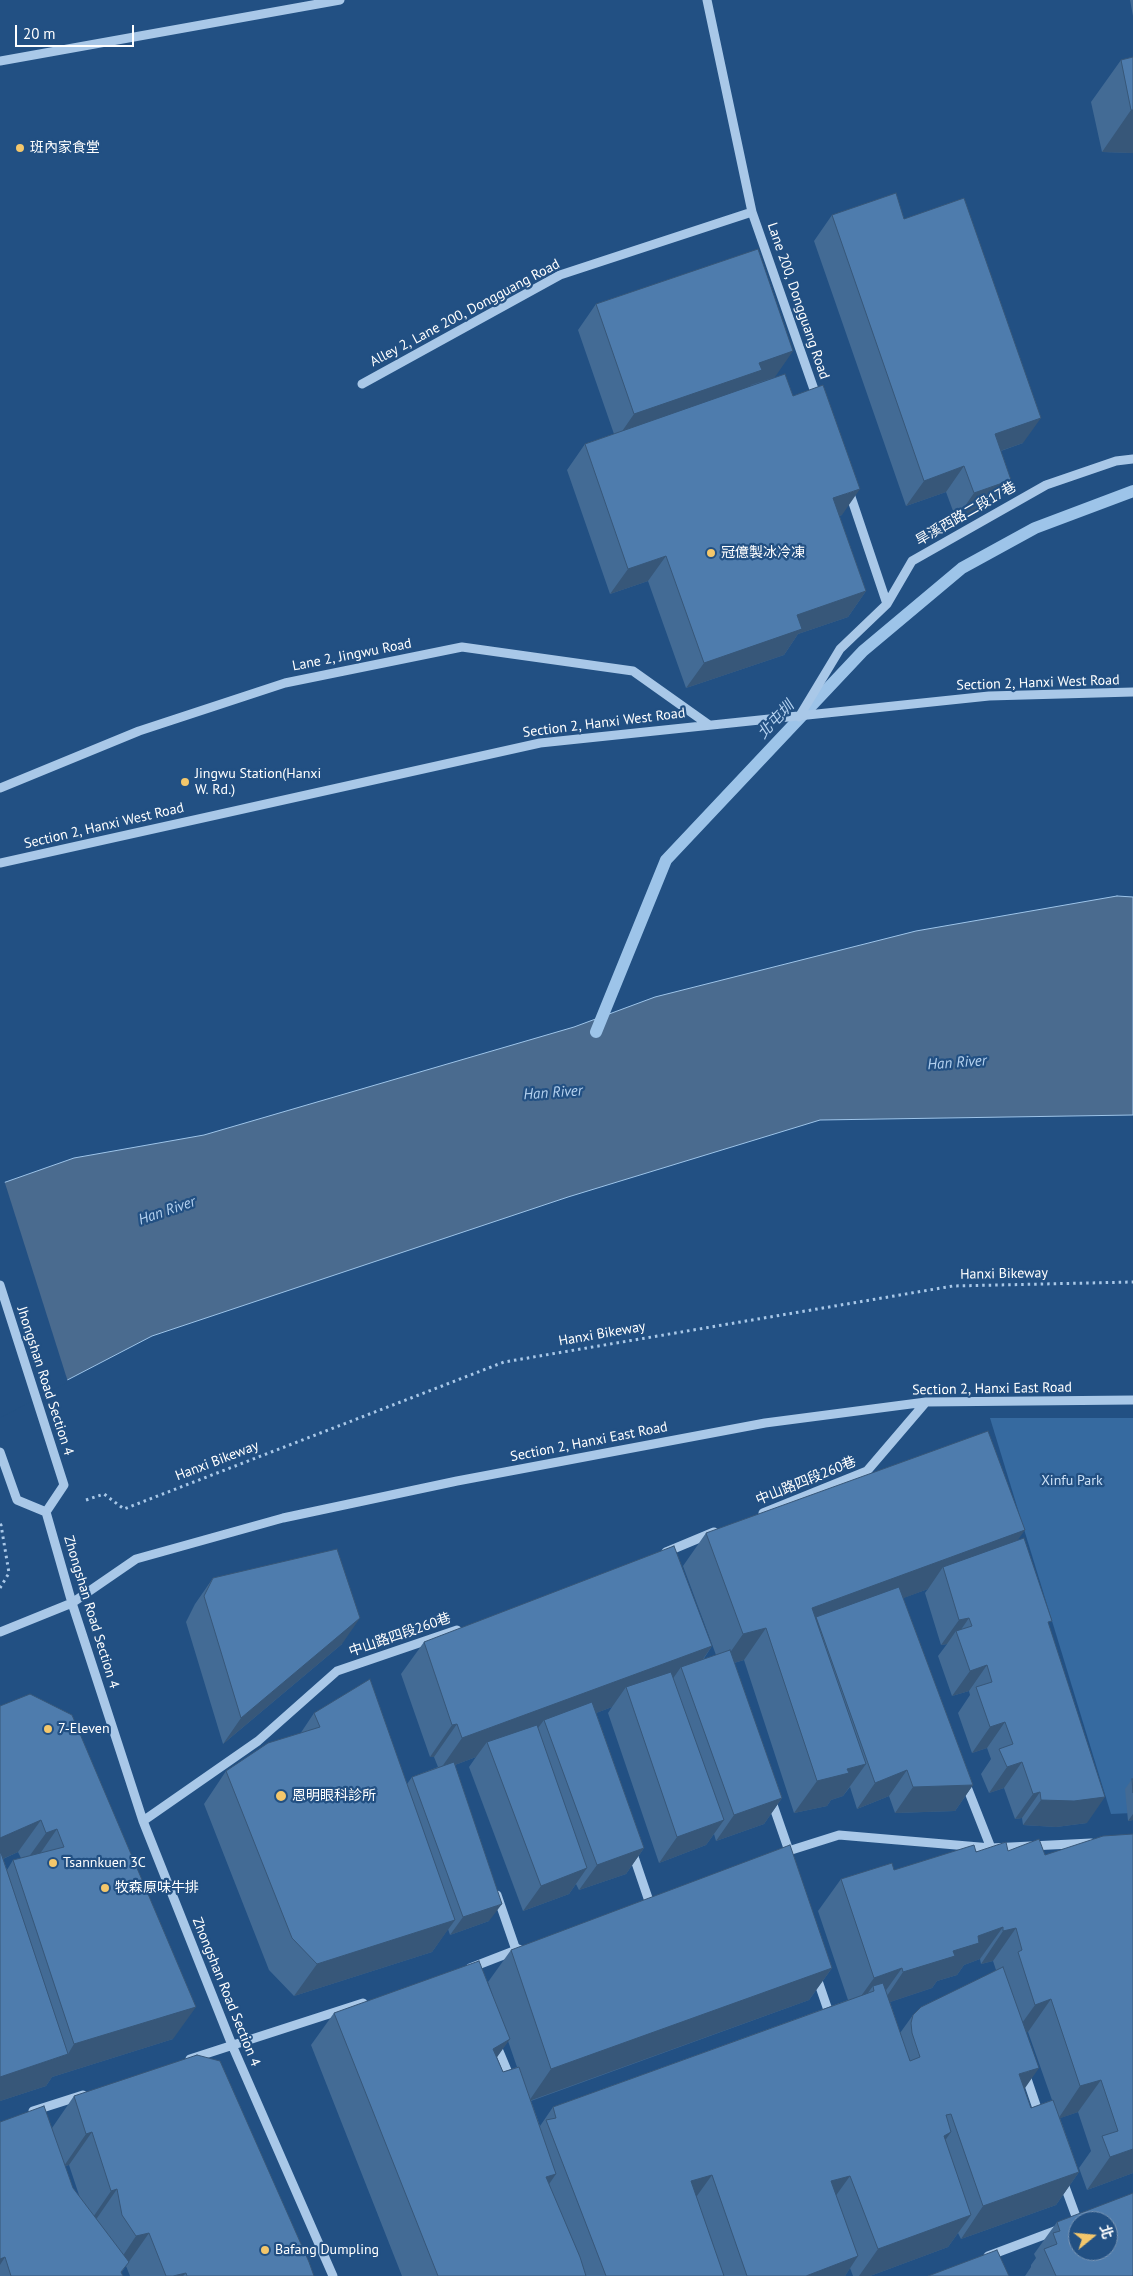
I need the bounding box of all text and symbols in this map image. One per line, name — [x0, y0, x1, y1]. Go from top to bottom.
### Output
scale bar — [18, 15, 136, 47]
text: 20 m — [23, 24, 56, 43]
place label: 班內家食堂 — [30, 140, 100, 156]
marker: 班內家食堂 — [14, 142, 26, 154]
street label: Lane 200, Dongguang Road — [763, 220, 833, 382]
street label: Alley 2, Lane 200, Dongguang Road — [367, 256, 563, 370]
street label: 旱溪西路二段17巷 — [913, 478, 1019, 550]
place label: 冠億製冰冷凍 — [721, 545, 805, 561]
marker: 冠億製冰冷凍 — [705, 547, 717, 559]
street label: Lane 2, Jingwu Road — [291, 635, 413, 675]
street label: Section 2, Hanxi West Road — [956, 672, 1120, 694]
water label: 北屯圳 — [754, 697, 798, 743]
street label: Section 2, Hanxi West Road — [522, 705, 686, 741]
place label: Jingwu Station(Hanxi W. Rd.) — [195, 766, 321, 799]
marker: Jingwu Station(Hanxi W. Rd.) — [179, 776, 191, 788]
street label: Section 2, Hanxi West Road — [22, 799, 186, 853]
water label: Han River — [927, 1052, 987, 1074]
water label: Han River — [523, 1082, 583, 1104]
water label: Han River — [136, 1193, 198, 1229]
street label: Hanxi Bikeway — [960, 1265, 1048, 1283]
street label: Jhongshan Road Section 4 — [13, 1305, 77, 1457]
street label: Hanxi Bikeway — [557, 1318, 647, 1350]
street label: Section 2, Hanxi East Road — [912, 1379, 1072, 1399]
street label: Section 2, Hanxi East Road — [509, 1419, 669, 1465]
street label: Hanxi Bikeway — [173, 1437, 261, 1485]
street label: 中山路四段260巷 — [753, 1453, 859, 1509]
park label: Xinfu Park — [1041, 1473, 1103, 1489]
street label: Zhongshan Road Section 4 — [60, 1534, 122, 1690]
street label: 中山路四段260巷 — [347, 1610, 453, 1660]
place label: 7-Eleven — [58, 1721, 110, 1737]
marker: 7-Eleven — [42, 1723, 54, 1735]
place label: 恩明眼科診所 — [292, 1788, 376, 1804]
marker: 恩明眼科診所 — [274, 1789, 288, 1803]
place label: Tsannkuen 3C — [63, 1855, 146, 1871]
marker: Tsannkuen 3C — [47, 1857, 59, 1869]
place label: 牧森原味牛排 — [115, 1880, 199, 1896]
marker: 牧森原味牛排 — [99, 1882, 111, 1894]
street label: Zhongshan Road Section 4 — [188, 1915, 264, 2069]
north arrow — [1068, 2211, 1118, 2261]
text: 北 — [1096, 2223, 1117, 2241]
place label: Bafang Dumpling — [275, 2242, 379, 2258]
marker: Bafang Dumpling — [259, 2244, 271, 2256]

